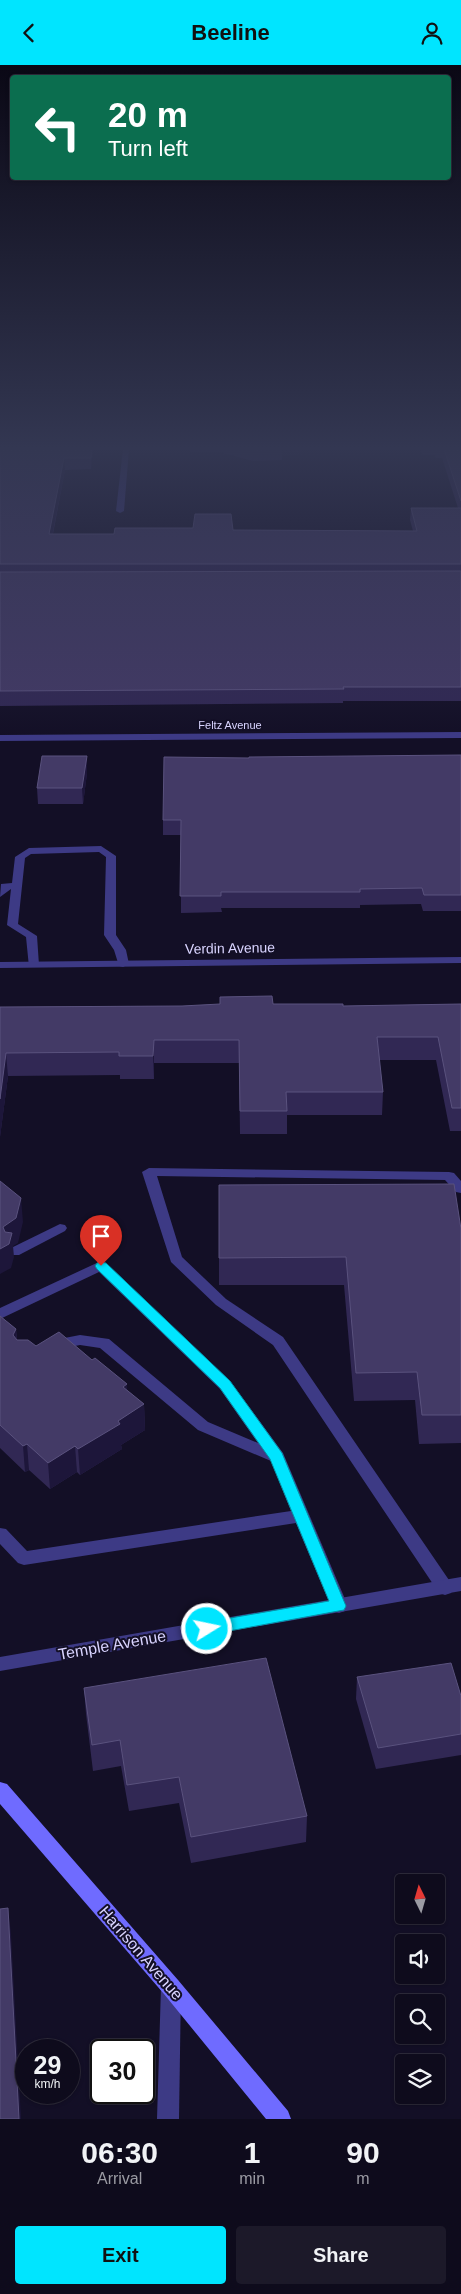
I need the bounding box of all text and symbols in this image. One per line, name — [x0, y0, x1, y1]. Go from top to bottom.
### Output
icon: back — [15, 19, 43, 47]
icon: person — [418, 19, 446, 47]
text: Beeline — [191, 20, 270, 45]
icon: left — [25, 95, 90, 160]
text: 20 m — [108, 95, 188, 134]
text: Turn left — [108, 136, 188, 161]
street label: Feltz Avenue — [198, 719, 262, 731]
street label: Verdin Avenue — [185, 939, 275, 957]
pin — [80, 1215, 122, 1266]
icon: arrive — [87, 1222, 115, 1250]
position arrow — [180, 1602, 232, 1654]
street label: Temple Avenue — [57, 1627, 167, 1663]
north arrow — [395, 1874, 445, 1924]
map controls — [395, 1874, 445, 2104]
street label: Harrison Avenue — [96, 1903, 186, 2003]
button: sound — [395, 1934, 445, 1984]
button: search — [395, 1994, 445, 2044]
speed limit sign: 30 — [90, 2039, 155, 2104]
text: 29 — [34, 2051, 61, 2079]
button: layers — [395, 2054, 445, 2104]
text: km/h — [34, 2077, 61, 2091]
text: 06:30 — [81, 2136, 158, 2169]
text: 1 — [244, 2136, 261, 2169]
text: 90 — [346, 2136, 380, 2169]
text: Arrival — [97, 2170, 142, 2187]
text: min — [239, 2170, 265, 2187]
text: m — [356, 2170, 370, 2187]
button: Exit — [15, 2226, 226, 2284]
button: Share — [236, 2226, 446, 2284]

